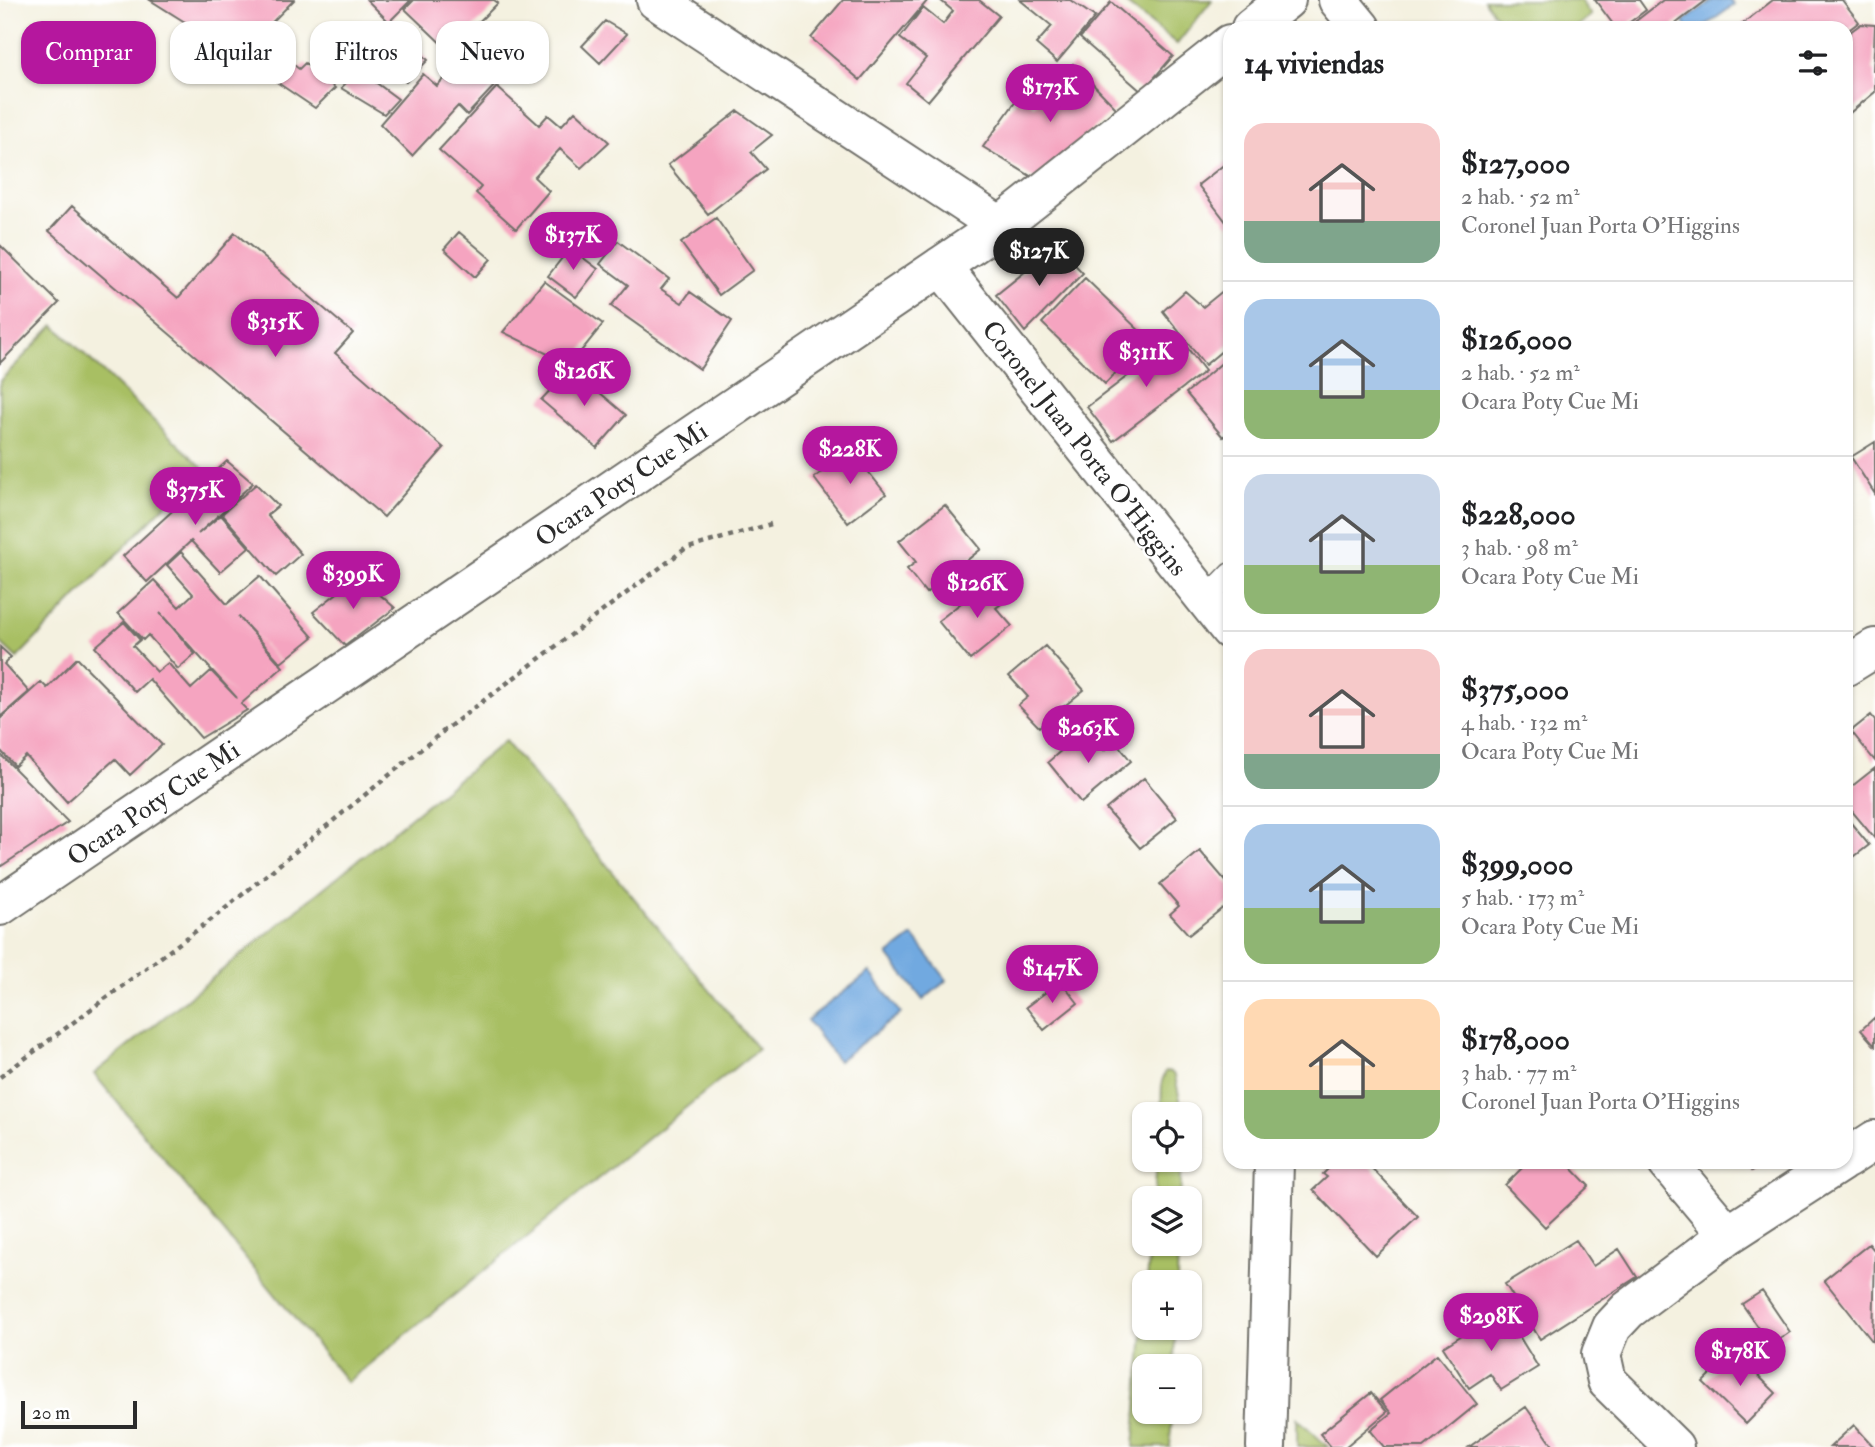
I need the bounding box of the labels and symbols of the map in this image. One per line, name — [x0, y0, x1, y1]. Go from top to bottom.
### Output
pin: $173K — [1001, 64, 1099, 124]
pin: $137K — [524, 212, 622, 272]
pin: $127K — [990, 229, 1088, 288]
pin: $315K — [226, 300, 324, 359]
street label: Coronel Juan Porta O'Higgins — [975, 315, 1194, 583]
pin: $311K — [1097, 330, 1195, 389]
pin: $126K — [535, 348, 633, 408]
street label: Ocara Poty Cue Mi — [529, 415, 714, 554]
pin: $228K — [801, 426, 899, 486]
pin: $375K — [146, 468, 244, 527]
pin: $399K — [304, 552, 402, 611]
pin: $126K — [928, 560, 1026, 620]
pin: $263K — [1039, 706, 1137, 765]
street label: Ocara Poty Cue Mi — [61, 734, 246, 873]
pin: $147K — [1003, 946, 1101, 1005]
pin: $298K — [1442, 1294, 1540, 1353]
pin: $178K — [1691, 1328, 1789, 1388]
scale bar — [21, 1398, 136, 1430]

